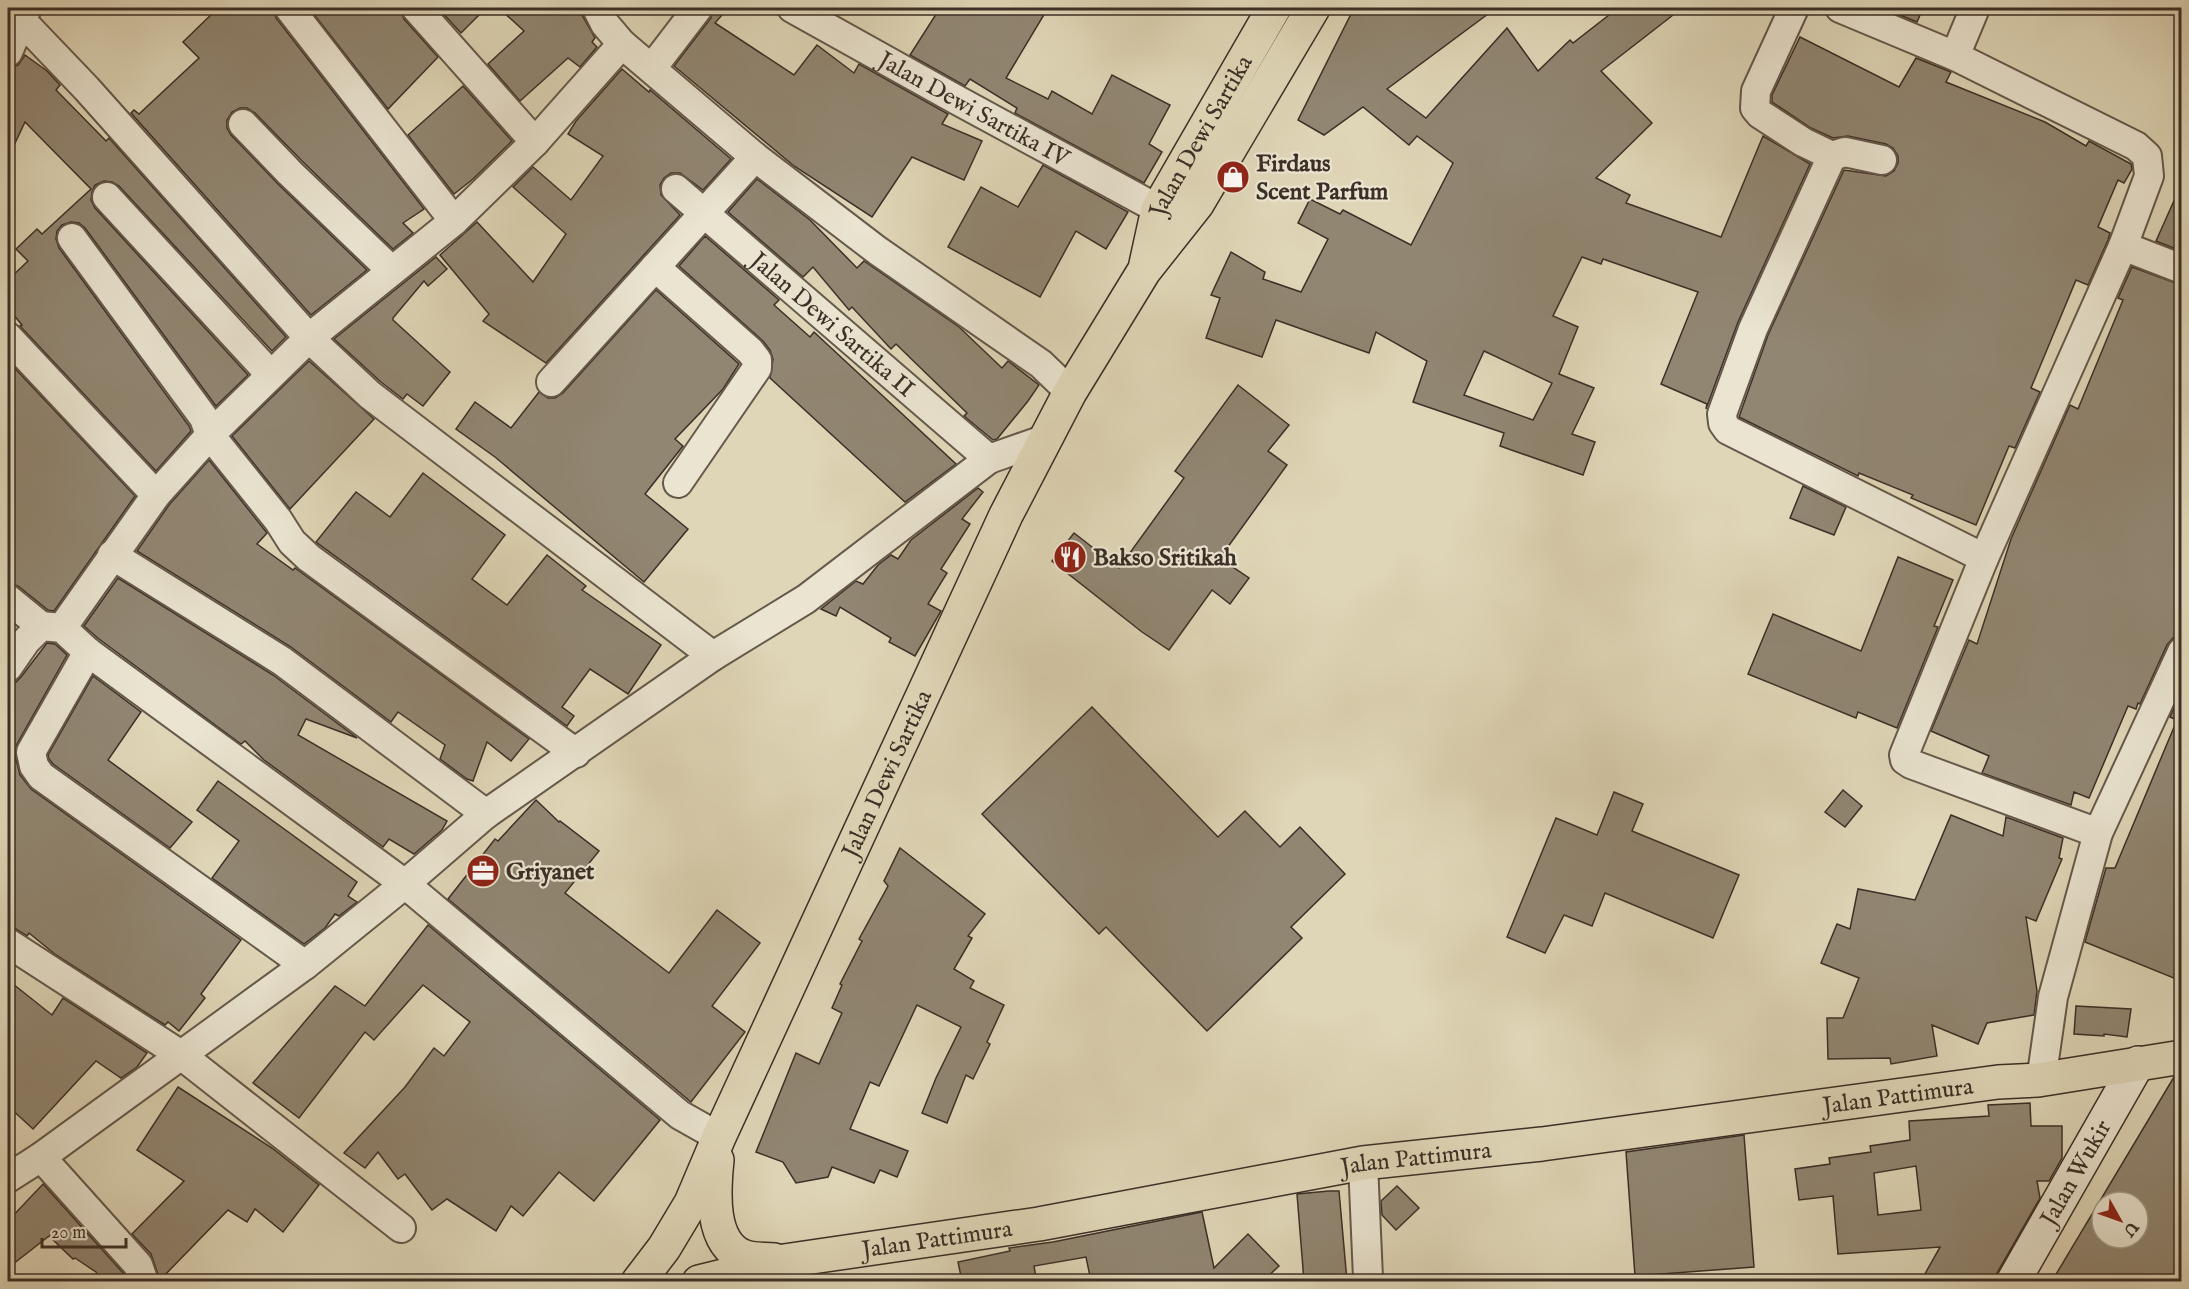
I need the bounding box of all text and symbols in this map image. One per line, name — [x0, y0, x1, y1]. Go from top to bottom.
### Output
street label: Jalan Dewi Sartika IV — [870, 44, 1075, 175]
street label: Jalan Dewi Sartika — [1142, 49, 1261, 222]
place label: Firdaus Scent Parfum — [1256, 149, 1389, 208]
shop icon: Firdaus Scent Parfum — [1215, 159, 1251, 195]
street label: Jalan Dewi Sartika II — [741, 244, 920, 405]
restaurant icon: Bakso Sritikah — [1052, 539, 1088, 575]
place label: Bakso Sritikah — [1093, 543, 1237, 574]
street label: Jalan Dewi Sartika — [835, 685, 940, 866]
office icon: Griyanet — [465, 853, 501, 889]
place label: Griyanet — [506, 857, 595, 888]
street label: Jalan Pattimura — [1818, 1071, 1976, 1123]
street label: Jalan Wukir — [2033, 1114, 2119, 1235]
street label: Jalan Pattimura — [1335, 1135, 1494, 1184]
north arrow — [2090, 1190, 2150, 1250]
scale bar — [42, 1211, 126, 1249]
street label: Jalan Pattimura — [857, 1214, 1015, 1267]
text: U — [2118, 1216, 2143, 1240]
text: 20 m — [51, 1222, 86, 1245]

